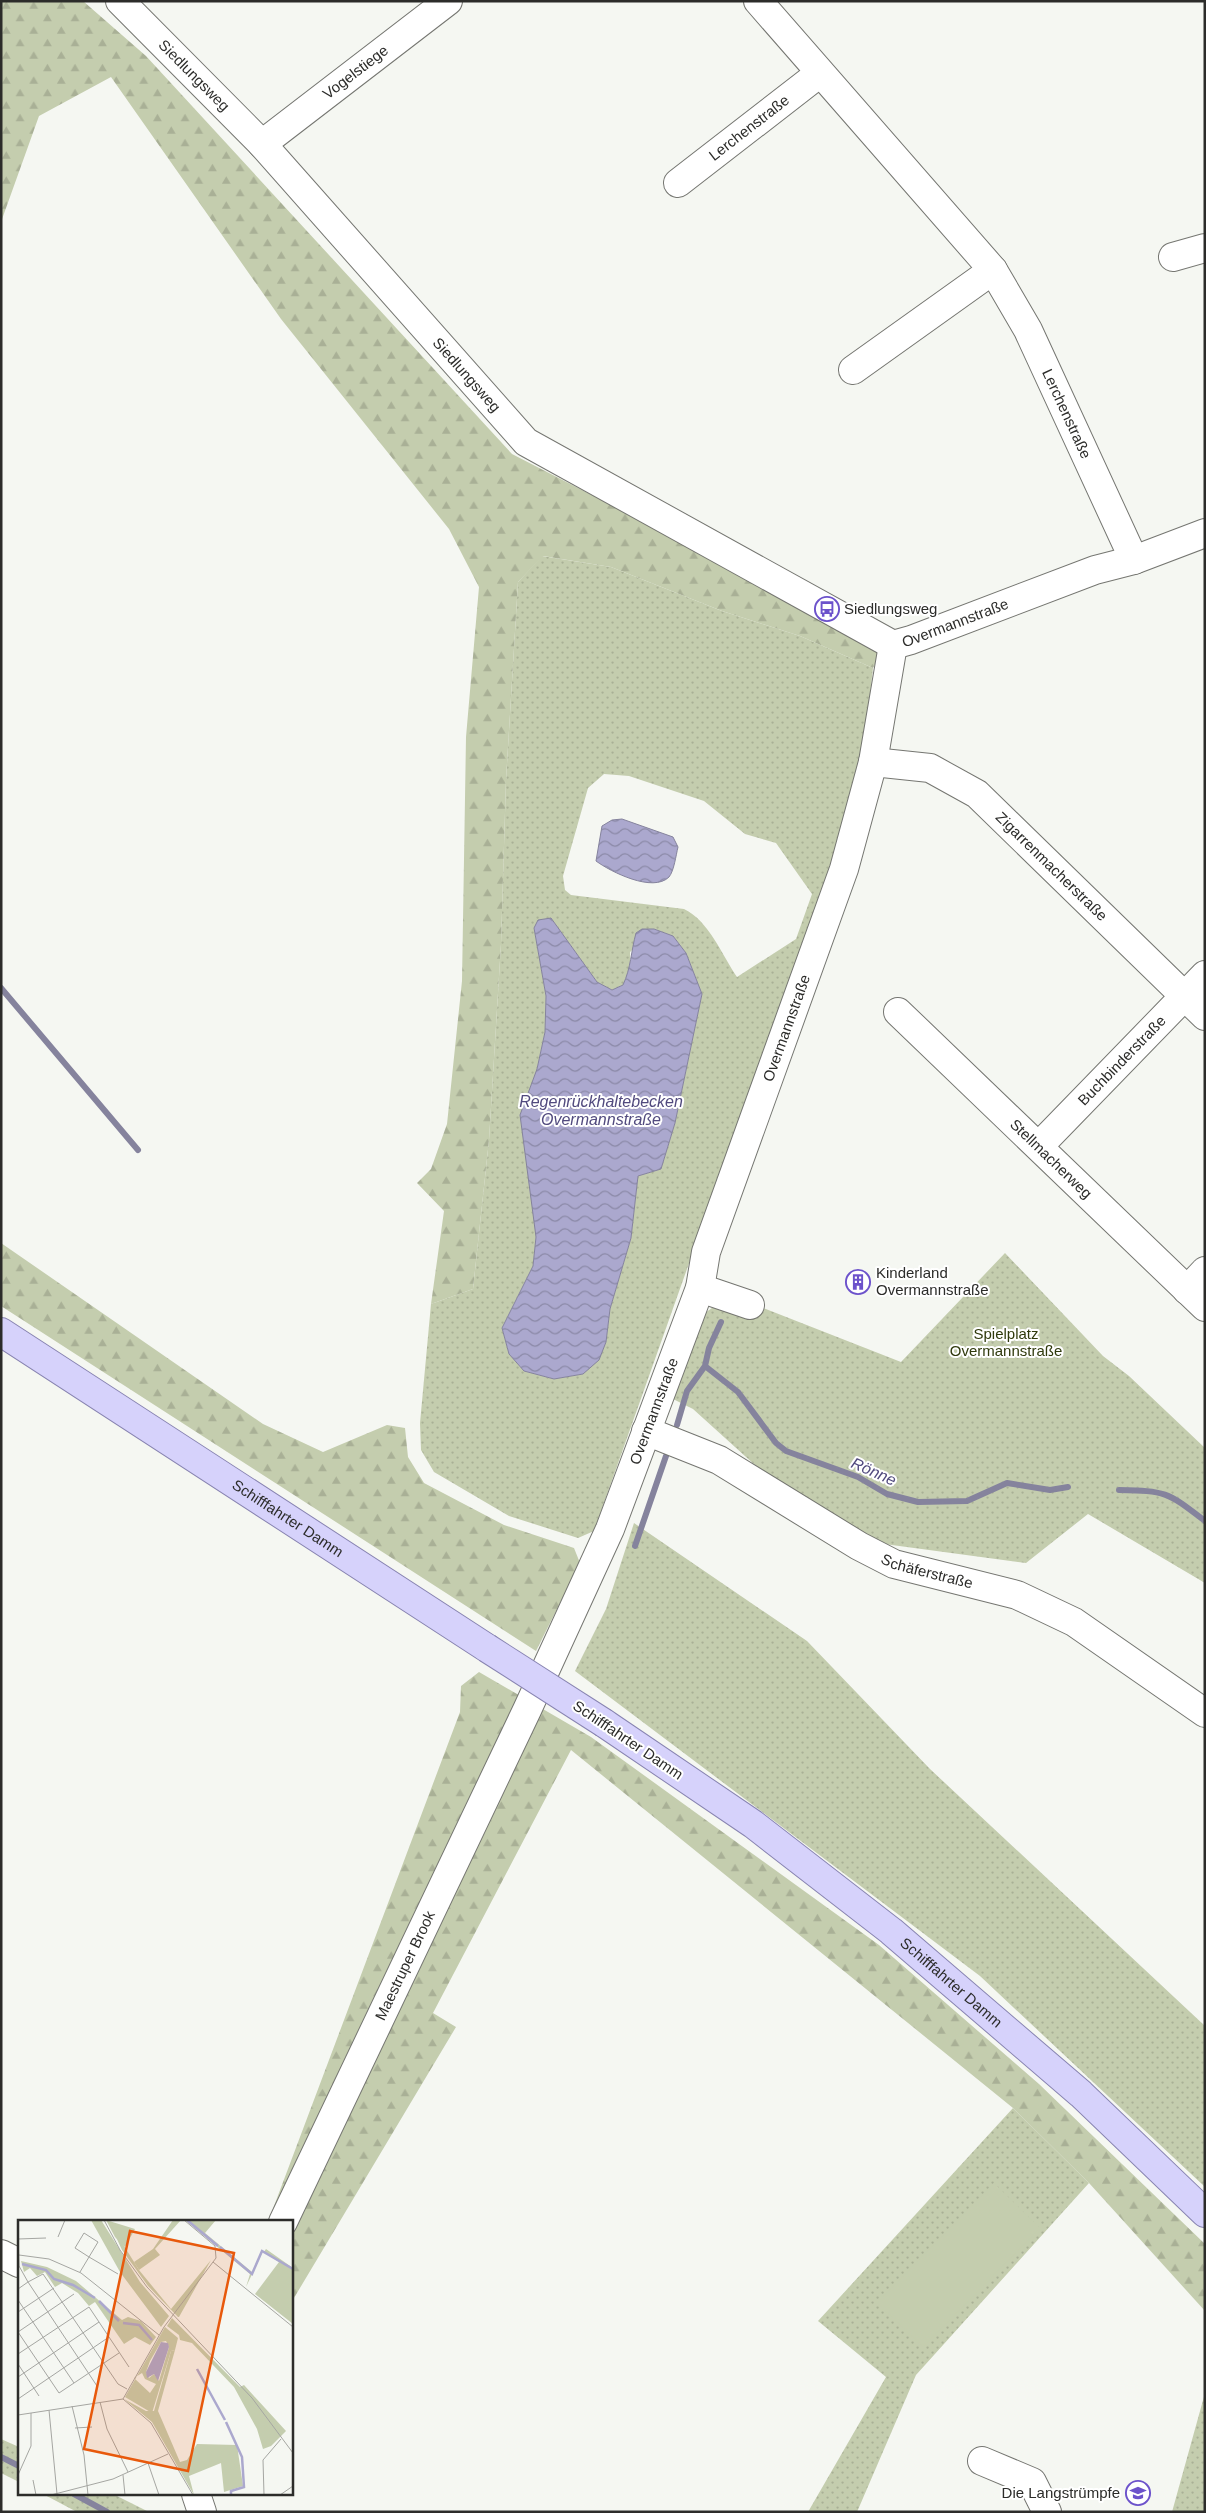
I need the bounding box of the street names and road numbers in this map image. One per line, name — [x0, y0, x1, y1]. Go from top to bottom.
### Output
street label: Siedlungsweg — [155, 36, 233, 114]
street label: Vogelstiege — [319, 41, 391, 102]
street label: Lerchenstraße — [705, 91, 792, 164]
street label: Siedlungsweg — [430, 334, 504, 415]
street label: Lerchenstraße — [1039, 366, 1095, 461]
street label: Overmannstraße — [900, 595, 1011, 650]
street label: Zigarrenmacherstraße — [993, 808, 1111, 924]
street label: Overmannstraße — [759, 972, 813, 1084]
street label: Buchbinderstraße — [1074, 1012, 1169, 1109]
street label: Stellmacherweg — [1007, 1115, 1096, 1202]
street label: Overmannstraße — [626, 1355, 681, 1467]
street label: Schifffahrter Damm — [229, 1476, 347, 1560]
street label: Schäferstraße — [878, 1550, 975, 1592]
street label: Schifffahrter Damm — [570, 1697, 686, 1783]
street label: Maestruper Brook — [371, 1907, 438, 2023]
street label: Schifffahrter Damm — [897, 1934, 1006, 2031]

